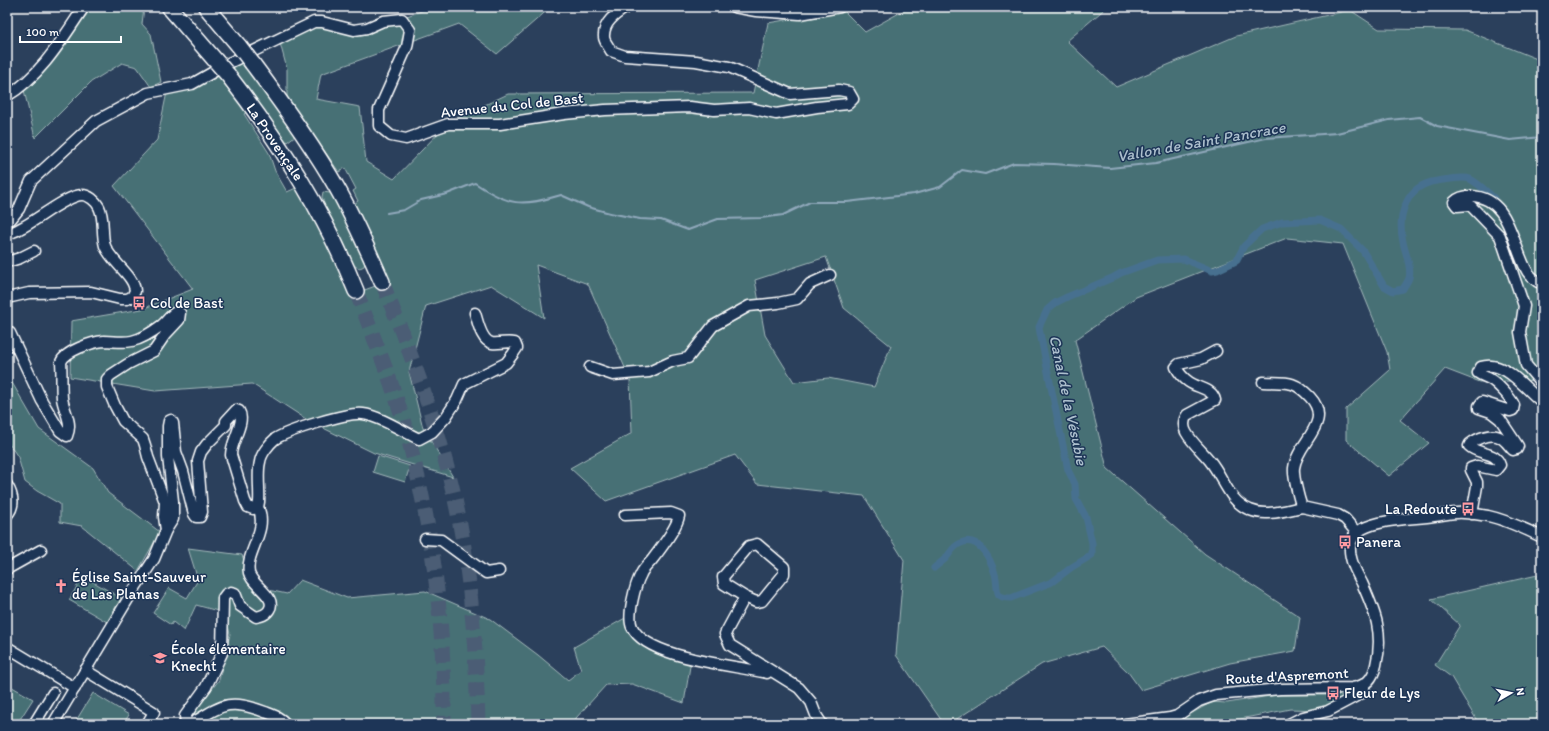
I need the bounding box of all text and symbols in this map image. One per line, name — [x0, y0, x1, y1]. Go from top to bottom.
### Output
scale bar — [20, 18, 121, 44]
text: 100 m — [26, 25, 59, 39]
street label: Avenue du Col de Bast — [440, 89, 585, 121]
street label: La Provençale — [242, 100, 308, 184]
water label: Vallon de Saint Pancrace — [1116, 117, 1288, 166]
place label: Col de Bast — [150, 294, 224, 312]
bus stop icon: Col de Bast — [131, 295, 147, 311]
water label: Canal de la Vésubie — [1045, 333, 1092, 468]
place label: La Redoute — [1385, 500, 1457, 518]
bus stop icon: La Redoute — [1460, 501, 1476, 517]
place label: Panera — [1356, 533, 1401, 551]
bus stop icon: Panera — [1337, 534, 1353, 550]
place label: Église Saint-Sauveur de Las Planas — [72, 568, 206, 603]
church icon: Église Saint-Sauveur de Las Planas — [53, 578, 69, 594]
place label: École élémentaire Knecht — [171, 640, 286, 675]
school or university icon: École élémentaire Knecht — [152, 650, 168, 666]
street label: Route d'Aspremont — [1225, 664, 1349, 688]
north arrow — [1491, 673, 1531, 713]
place label: Fleur de Lys — [1344, 684, 1420, 702]
bus stop icon: Fleur de Lys — [1325, 685, 1341, 701]
text: N — [1513, 687, 1527, 696]

